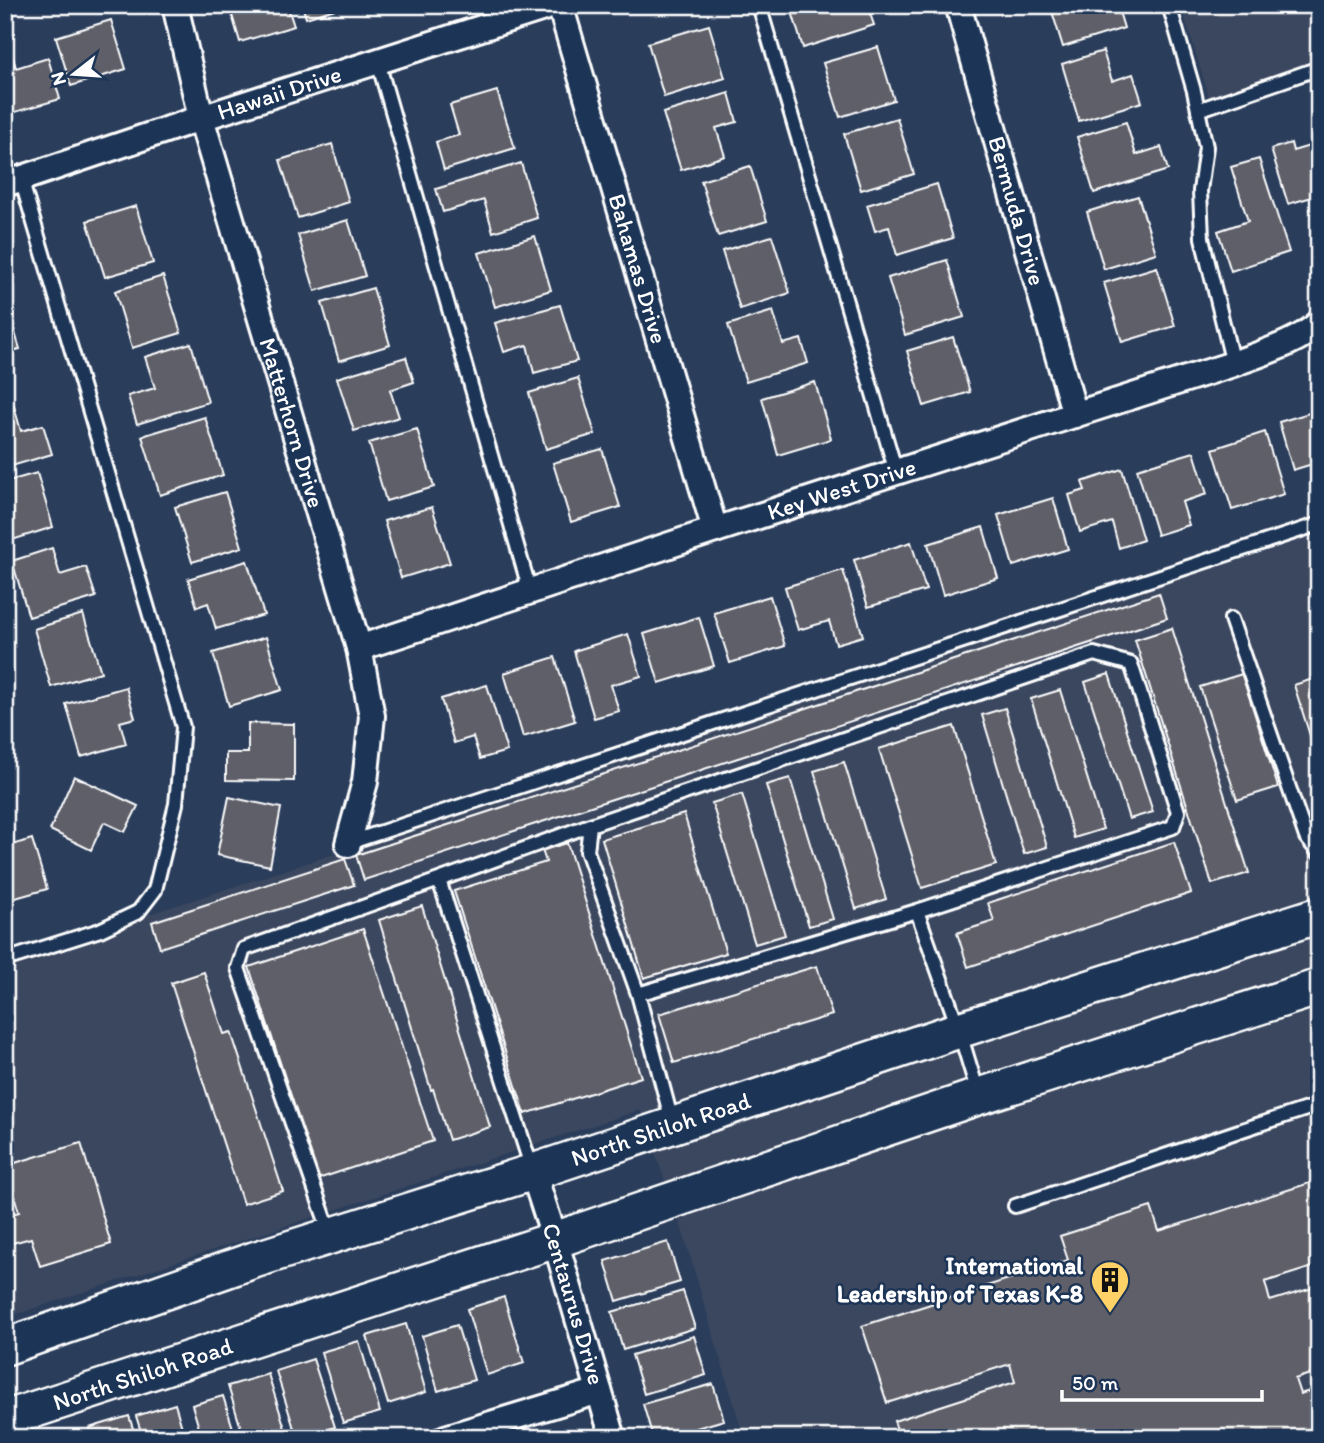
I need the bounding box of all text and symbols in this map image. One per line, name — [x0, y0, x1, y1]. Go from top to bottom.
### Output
north arrow — [38, 38, 108, 108]
street label: Hawaii Drive — [213, 59, 345, 126]
text: N — [45, 69, 71, 88]
street label: Bermuda Drive — [982, 133, 1052, 289]
street label: Bahamas Drive — [603, 190, 674, 347]
street label: Matterhorn Drive — [253, 334, 331, 511]
street label: Key West Drive — [763, 452, 919, 526]
street label: North Shiloh Road — [567, 1086, 754, 1172]
street label: Centaurus Drive — [536, 1219, 612, 1388]
place label: International Leadership of Texas K-8 — [837, 1251, 1083, 1309]
building icon: International Leadership of Texas K-8 — [1089, 1259, 1131, 1314]
street label: North Shiloh Road — [49, 1331, 236, 1416]
scale bar — [1062, 1359, 1261, 1403]
text: 50 m — [1072, 1370, 1119, 1395]

